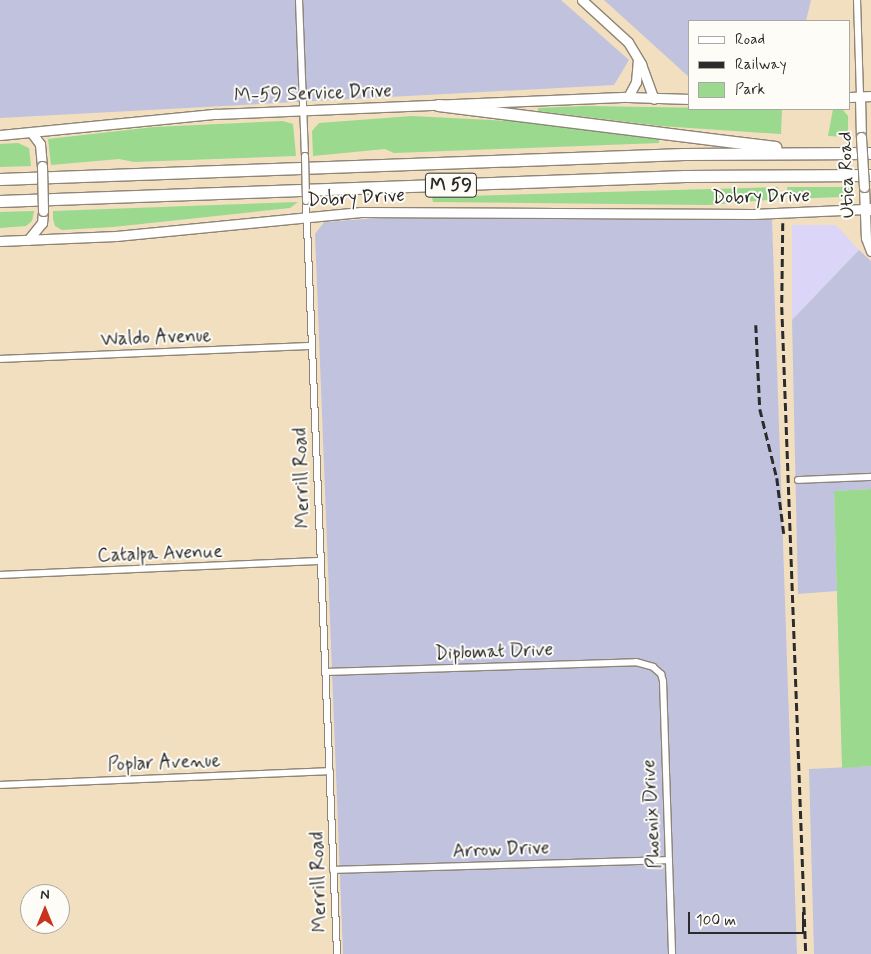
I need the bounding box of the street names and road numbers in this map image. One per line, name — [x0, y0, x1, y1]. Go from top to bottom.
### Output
street label: M-59 Service Drive — [234, 80, 392, 108]
street label: Utica Road — [834, 132, 860, 218]
road number: M 59 — [425, 170, 477, 200]
street label: Dobry Drive — [307, 184, 405, 212]
street label: Dobry Drive — [712, 185, 810, 209]
street label: Waldo Avenue — [99, 325, 213, 351]
street label: Merrill Road — [289, 428, 315, 528]
street label: Catalpa Avenue — [97, 540, 223, 568]
street label: Diplomat Drive — [435, 639, 553, 665]
street label: Poplar Avenue — [108, 750, 220, 776]
street label: Phoenix Drive — [638, 759, 666, 869]
street label: Merrill Road — [306, 832, 332, 932]
street label: Arrow Drive — [453, 837, 549, 863]

